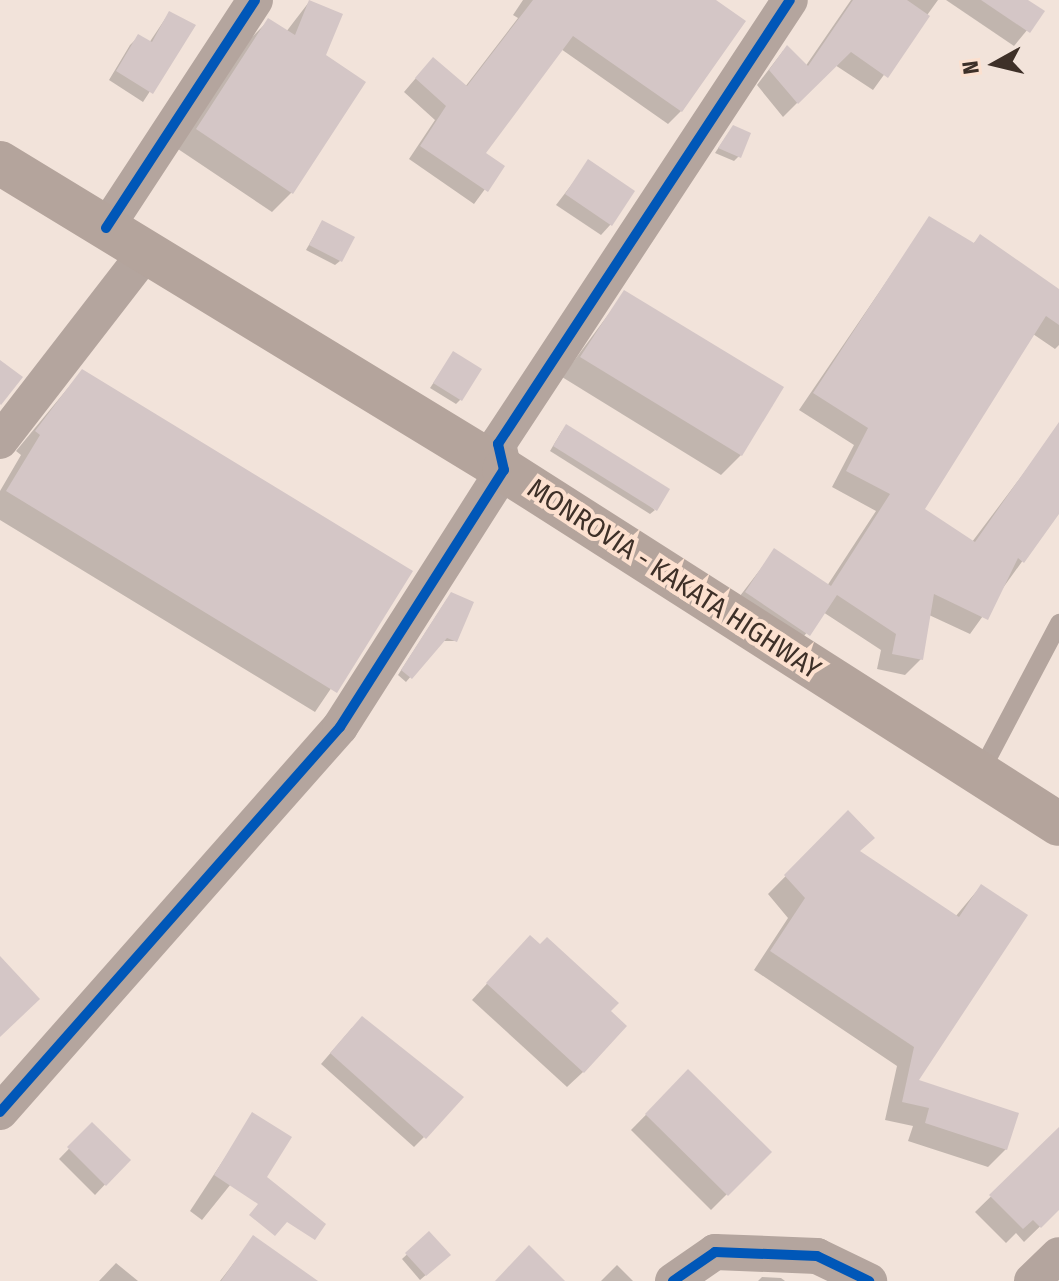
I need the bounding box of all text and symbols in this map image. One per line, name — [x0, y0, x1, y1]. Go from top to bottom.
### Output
north arrow — [955, 24, 1035, 104]
text: N — [956, 59, 985, 76]
street label: MONROVIA - KAKATA HIGHWAY — [521, 472, 827, 686]

